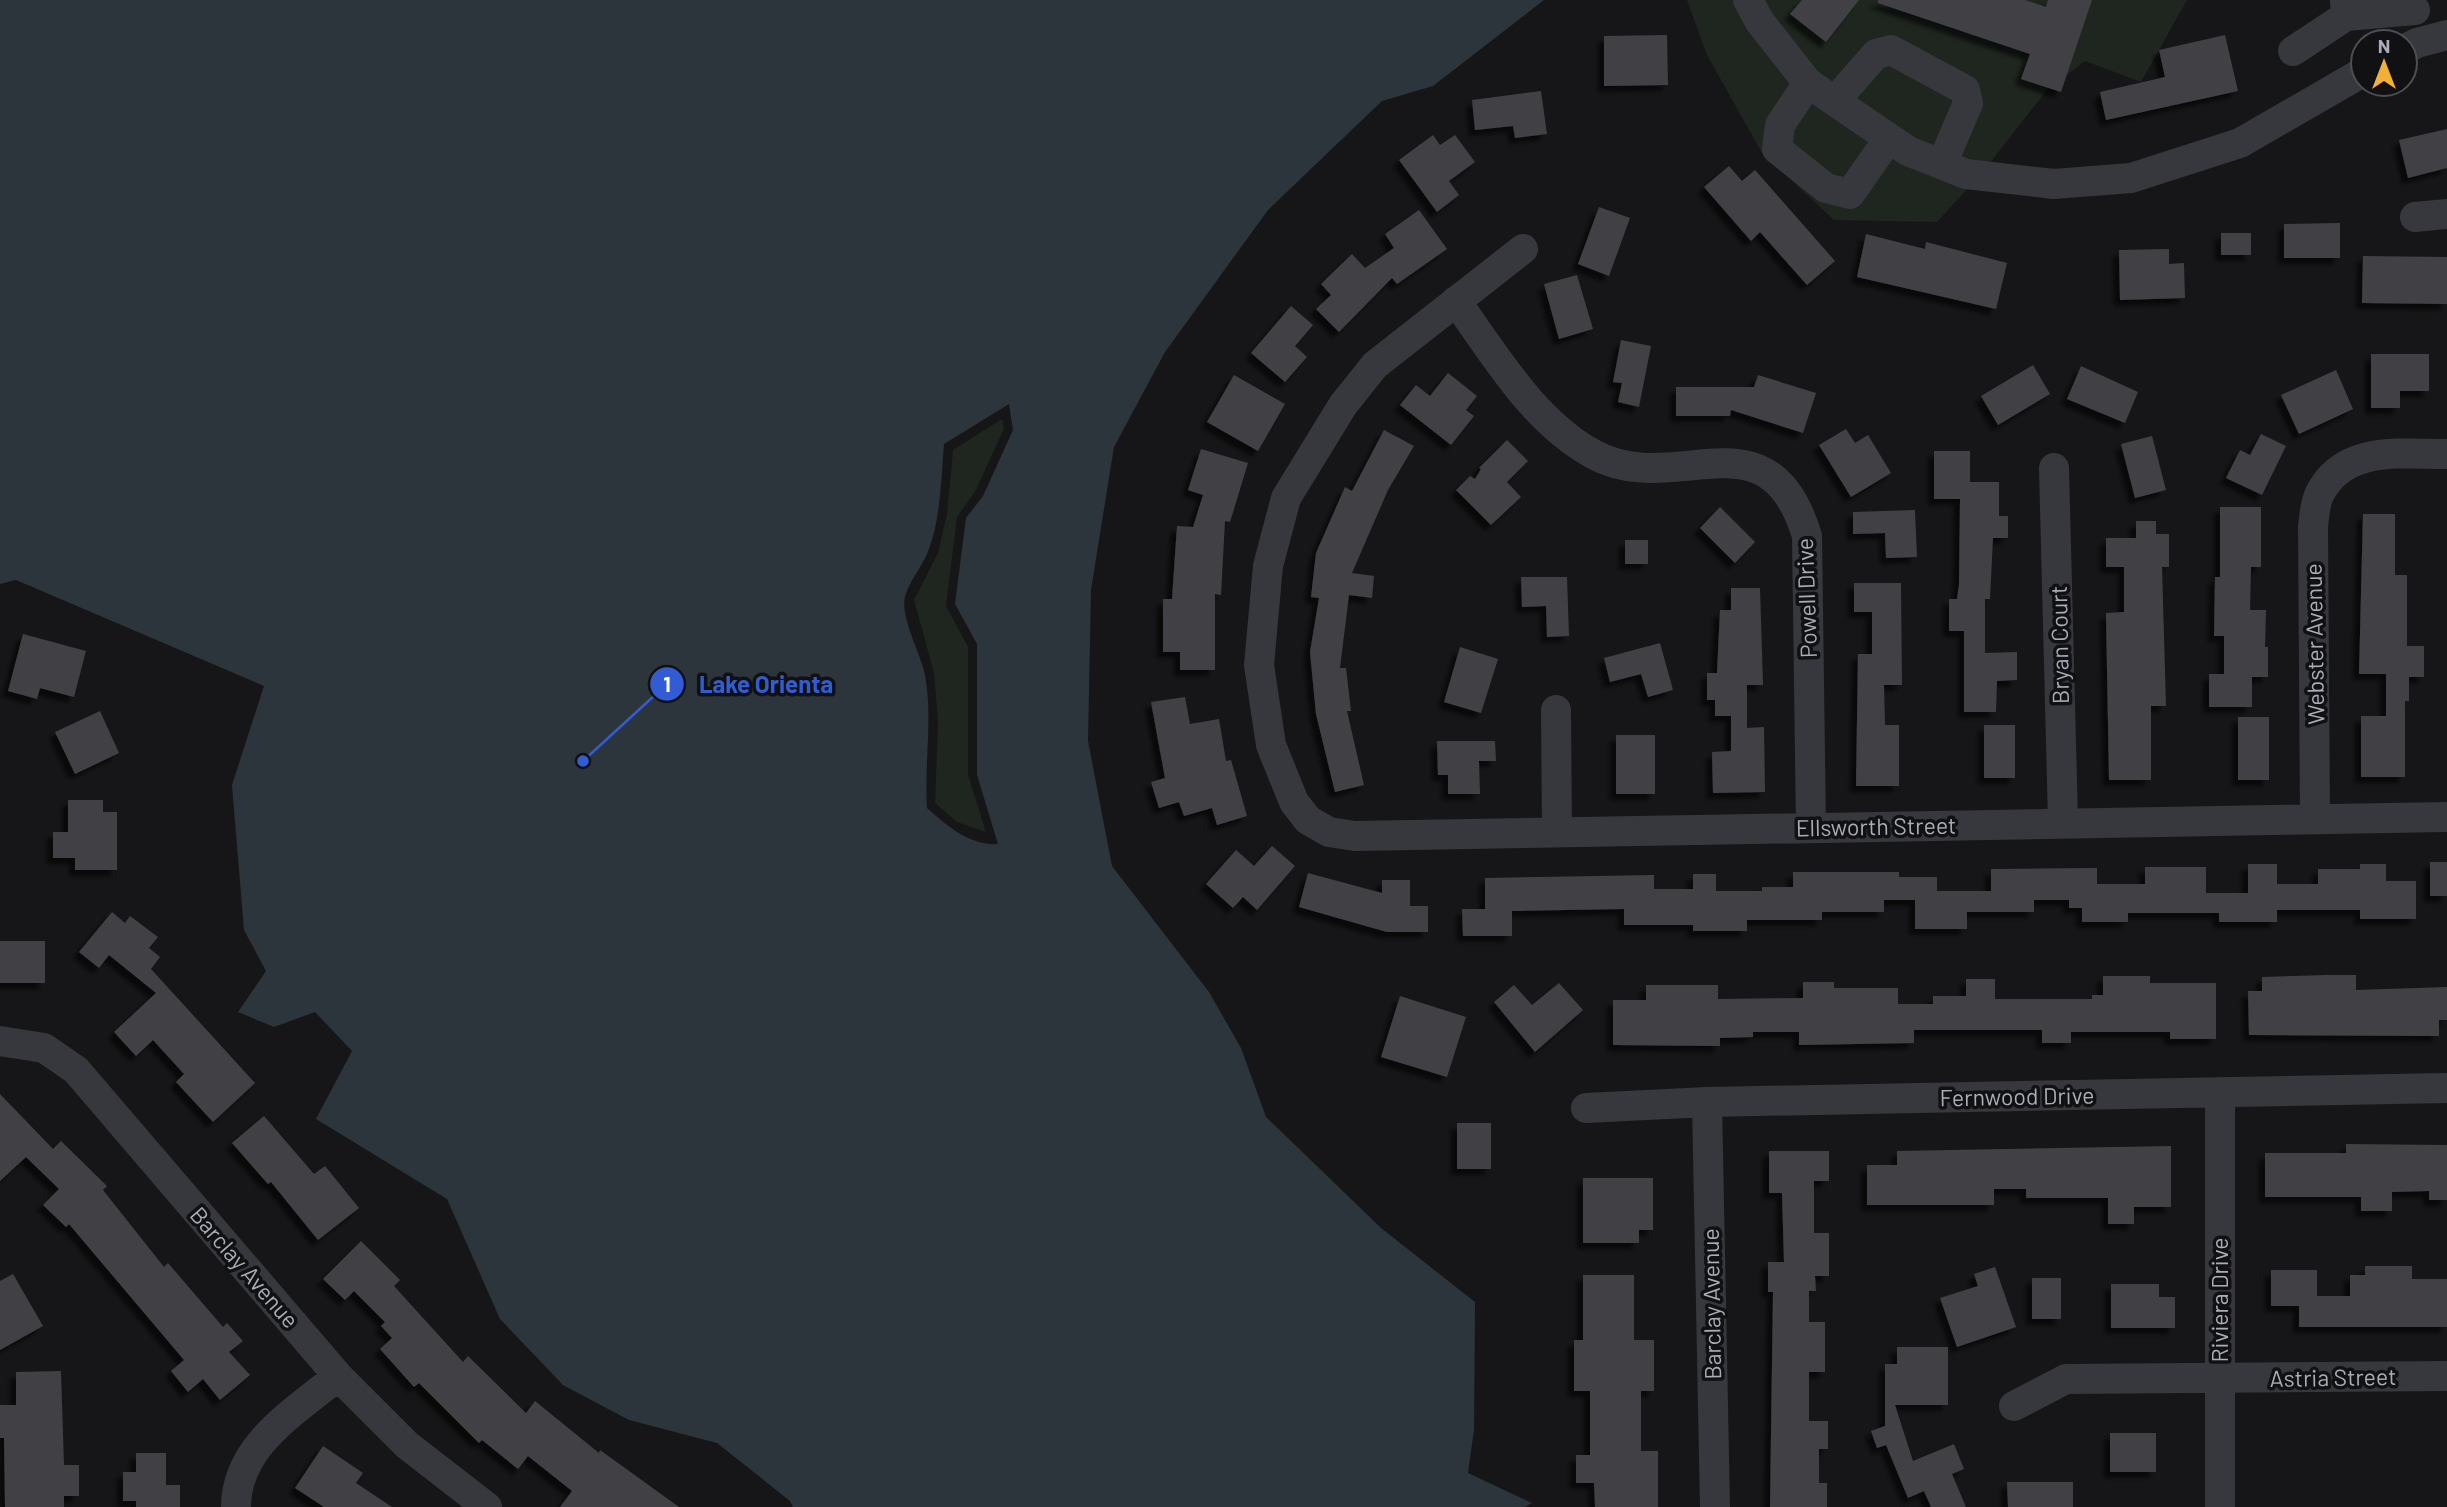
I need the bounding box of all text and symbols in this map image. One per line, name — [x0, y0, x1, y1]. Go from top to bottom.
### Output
north arrow — [2349, 28, 2419, 98]
text: N — [2378, 34, 2390, 57]
street label: Powell Drive — [1790, 537, 1822, 659]
street label: Webster Avenue — [2299, 563, 2329, 725]
street label: Bryan Court — [2044, 586, 2074, 704]
callout: Lake Orienta — [650, 662, 847, 707]
text: Lake Orienta — [699, 669, 833, 698]
text: 1 — [663, 671, 671, 696]
street label: Ellsworth Street — [1796, 811, 1956, 841]
street label: Fernwood Drive — [1939, 1081, 2095, 1111]
street label: Barclay Avenue — [185, 1201, 305, 1333]
street label: Barclay Avenue — [1696, 1228, 1726, 1380]
street label: Riviera Drive — [2205, 1238, 2233, 1362]
street label: Astria Street — [2269, 1362, 2397, 1392]

